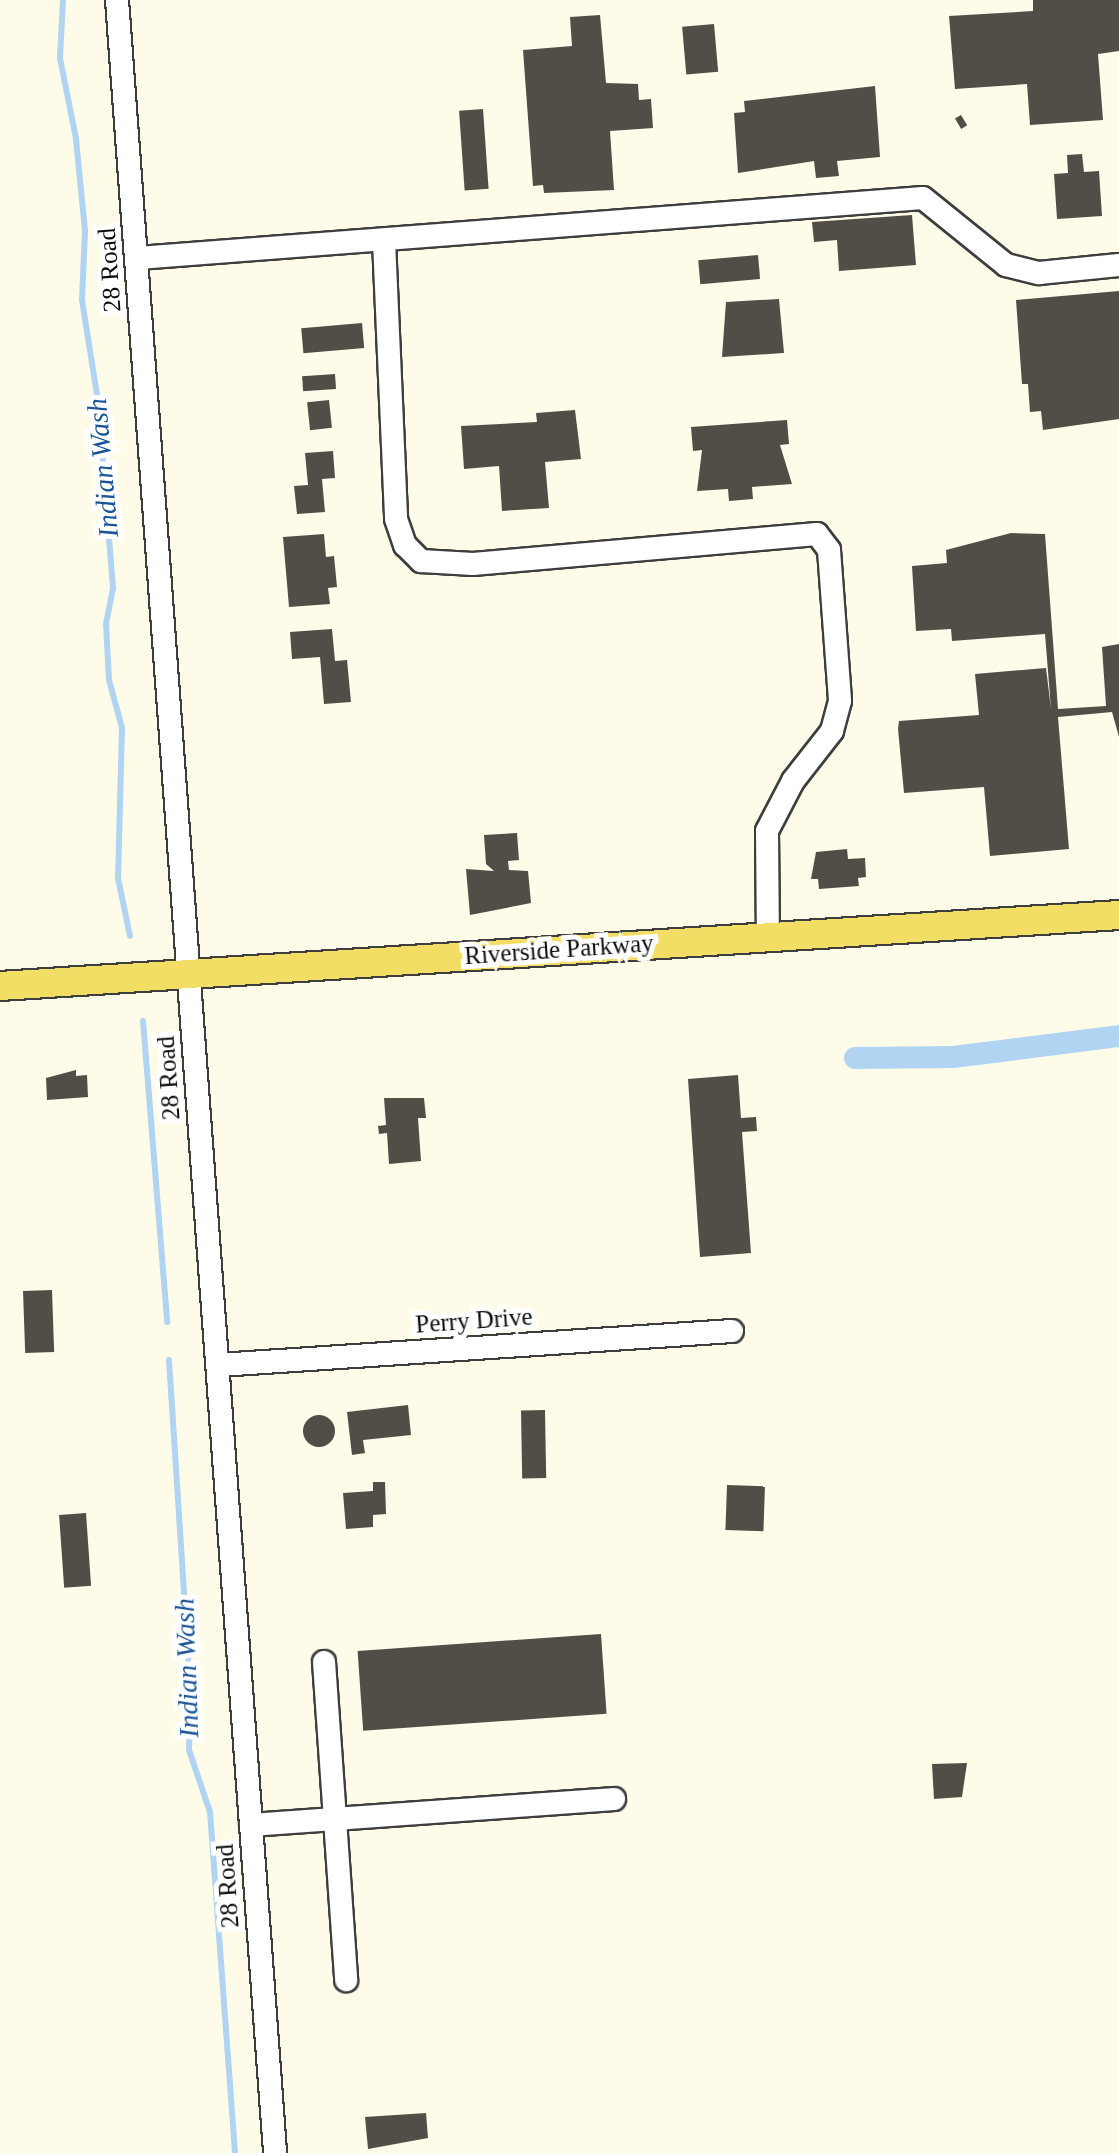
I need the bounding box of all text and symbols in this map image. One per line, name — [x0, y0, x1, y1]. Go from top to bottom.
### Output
street label: 28 Road — [92, 227, 128, 313]
water label: Indian Wash — [80, 397, 126, 539]
street label: Riverside Parkway — [463, 928, 655, 972]
street label: 28 Road — [151, 1035, 187, 1121]
street label: Perry Drive — [414, 1302, 534, 1340]
water label: Indian Wash — [168, 1598, 206, 1738]
street label: 28 Road — [210, 1843, 246, 1929]

